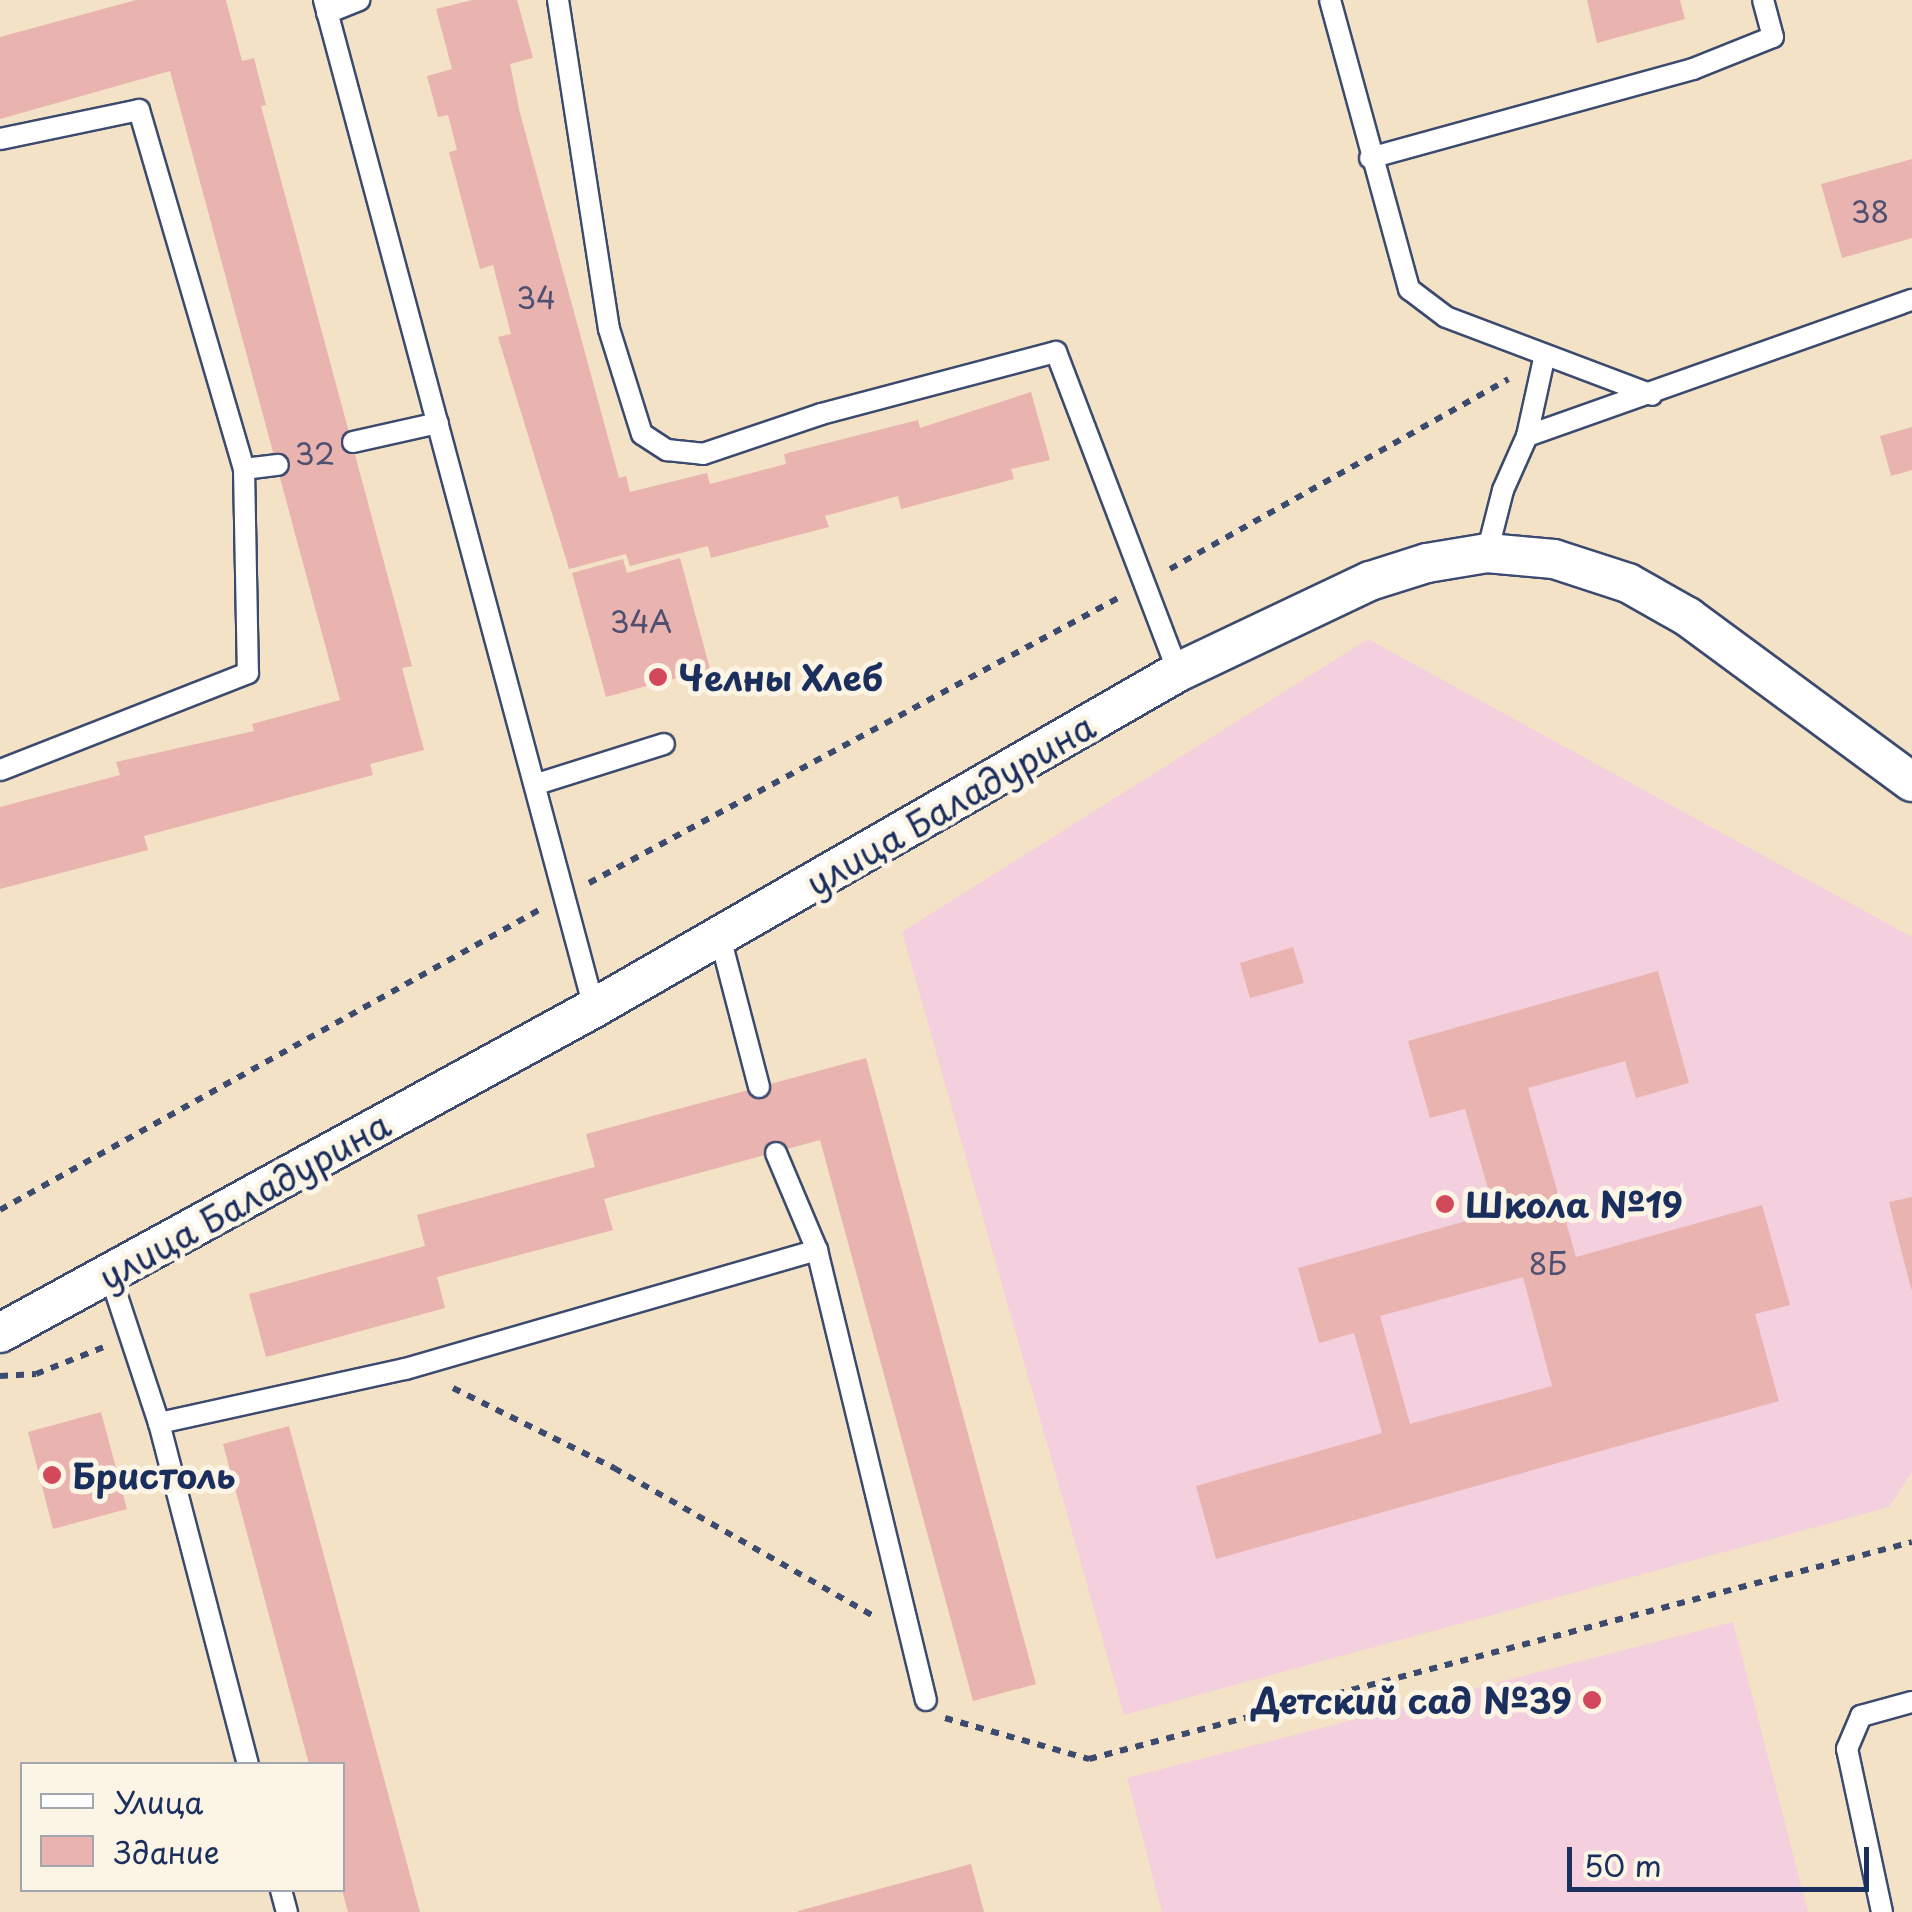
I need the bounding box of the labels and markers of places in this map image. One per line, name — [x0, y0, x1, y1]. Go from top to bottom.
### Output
place label: Челны Хлеб — [678, 656, 885, 698]
marker: Челны Хлеб — [647, 666, 669, 688]
place label: Школа №19 — [1465, 1183, 1684, 1225]
marker: Школа №19 — [1434, 1193, 1456, 1215]
place label: Бристоль — [72, 1454, 236, 1496]
marker: Бристоль — [41, 1464, 63, 1486]
place label: Детский сад №39 — [1250, 1679, 1572, 1721]
marker: Детский сад №39 — [1581, 1689, 1603, 1711]

